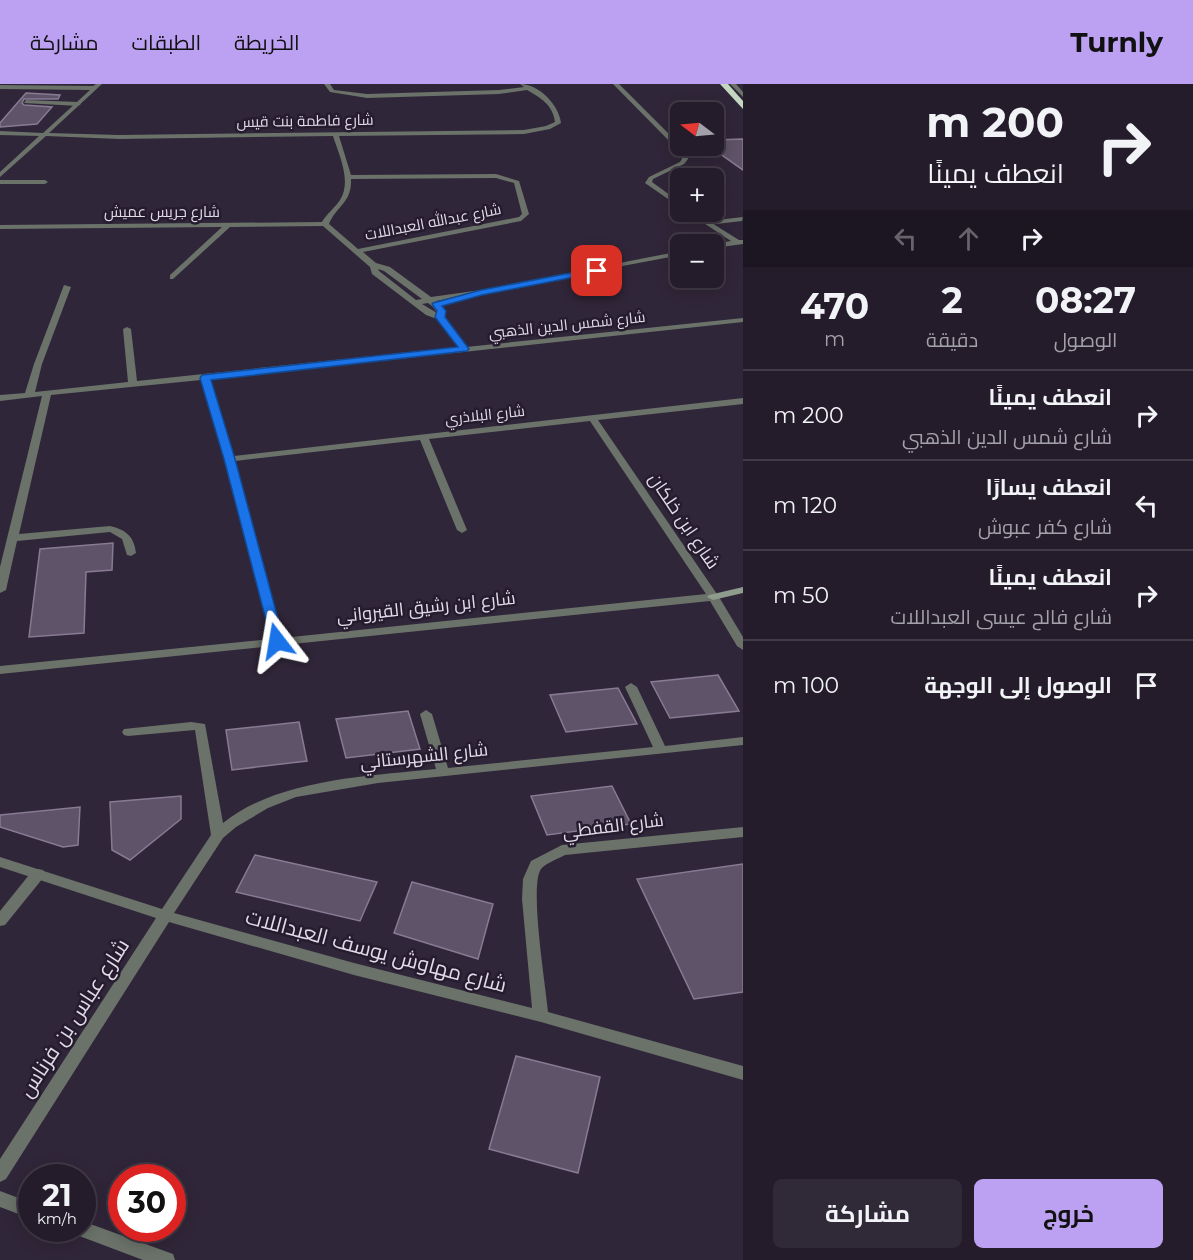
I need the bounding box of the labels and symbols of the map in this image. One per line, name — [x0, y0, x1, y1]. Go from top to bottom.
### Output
north arrow — [670, 102, 724, 156]
street label: شارع فاطمة بنت قيس — [236, 110, 374, 133]
street label: شارع عبدالله العبداللات — [363, 199, 503, 246]
street label: شارع جريس عميش — [104, 202, 220, 223]
pin — [571, 245, 622, 296]
street label: شارع شمس الدين الذهبي — [488, 307, 647, 345]
street label: شارع البلاذري — [444, 401, 526, 431]
street label: شارع ابن خلكان — [643, 469, 724, 574]
street label: شارع ابن رشيق القيرواني — [336, 587, 517, 630]
position arrow — [245, 609, 309, 673]
street label: شارع الشهرستاني — [359, 738, 489, 777]
street label: شارع القفطي — [561, 809, 665, 846]
street label: شارع مهاوش يوسف العبداللات — [242, 904, 509, 999]
street label: شارع عباس بن فرناس — [13, 934, 136, 1103]
speed limit sign: 30 — [108, 1164, 186, 1242]

